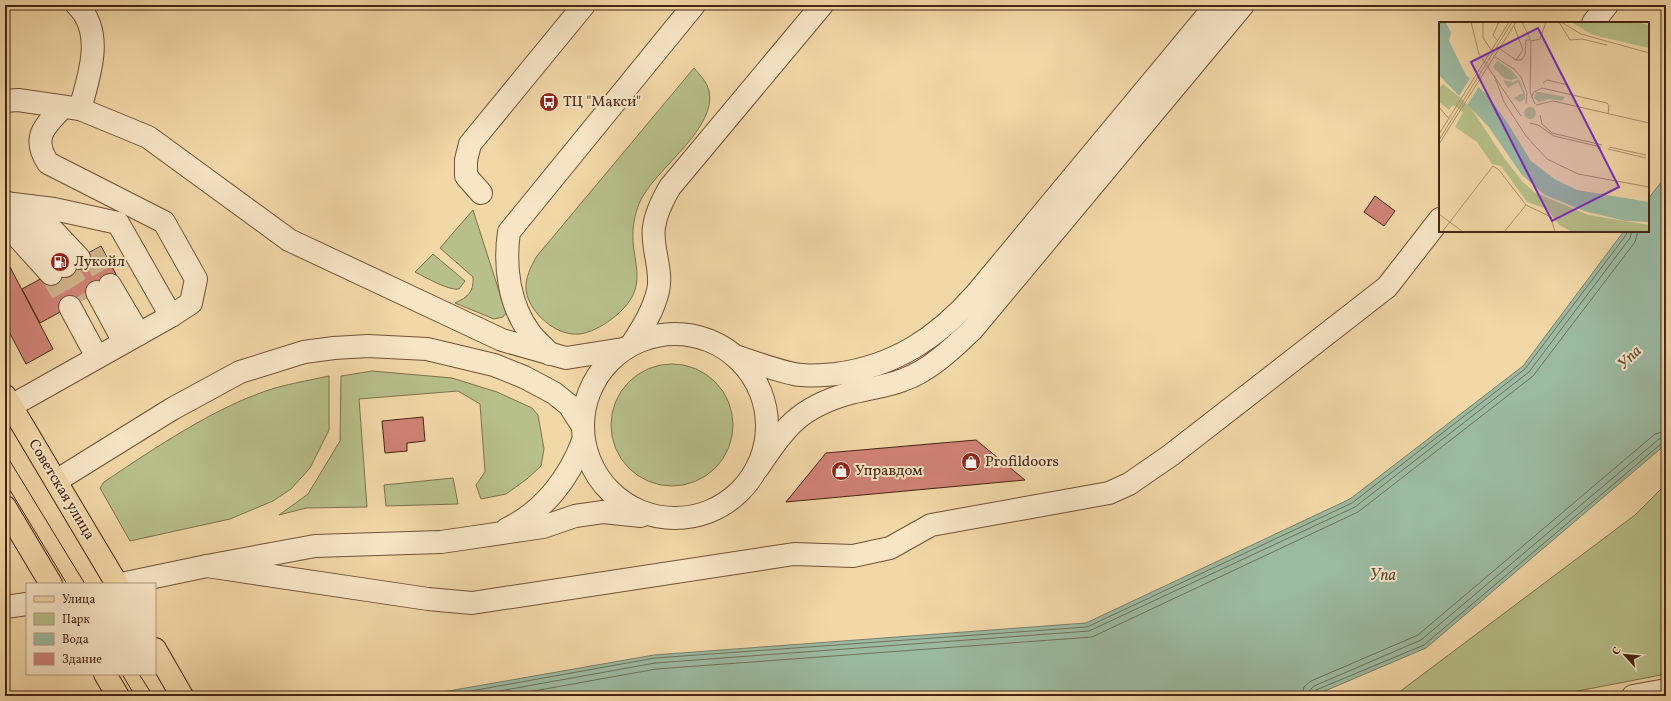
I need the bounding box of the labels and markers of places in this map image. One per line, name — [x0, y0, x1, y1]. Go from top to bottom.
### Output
bus stop icon: ТЦ "Макси" — [538, 91, 560, 113]
place label: ТЦ "Макси" — [563, 92, 641, 113]
fuel station icon: Лукойл — [49, 251, 71, 273]
place label: Лукойл — [74, 252, 125, 273]
shop icon: Profildoors — [960, 451, 982, 473]
place label: Profildoors — [985, 452, 1059, 473]
shop icon: Управдом — [830, 460, 852, 482]
place label: Управдом — [855, 461, 923, 482]

